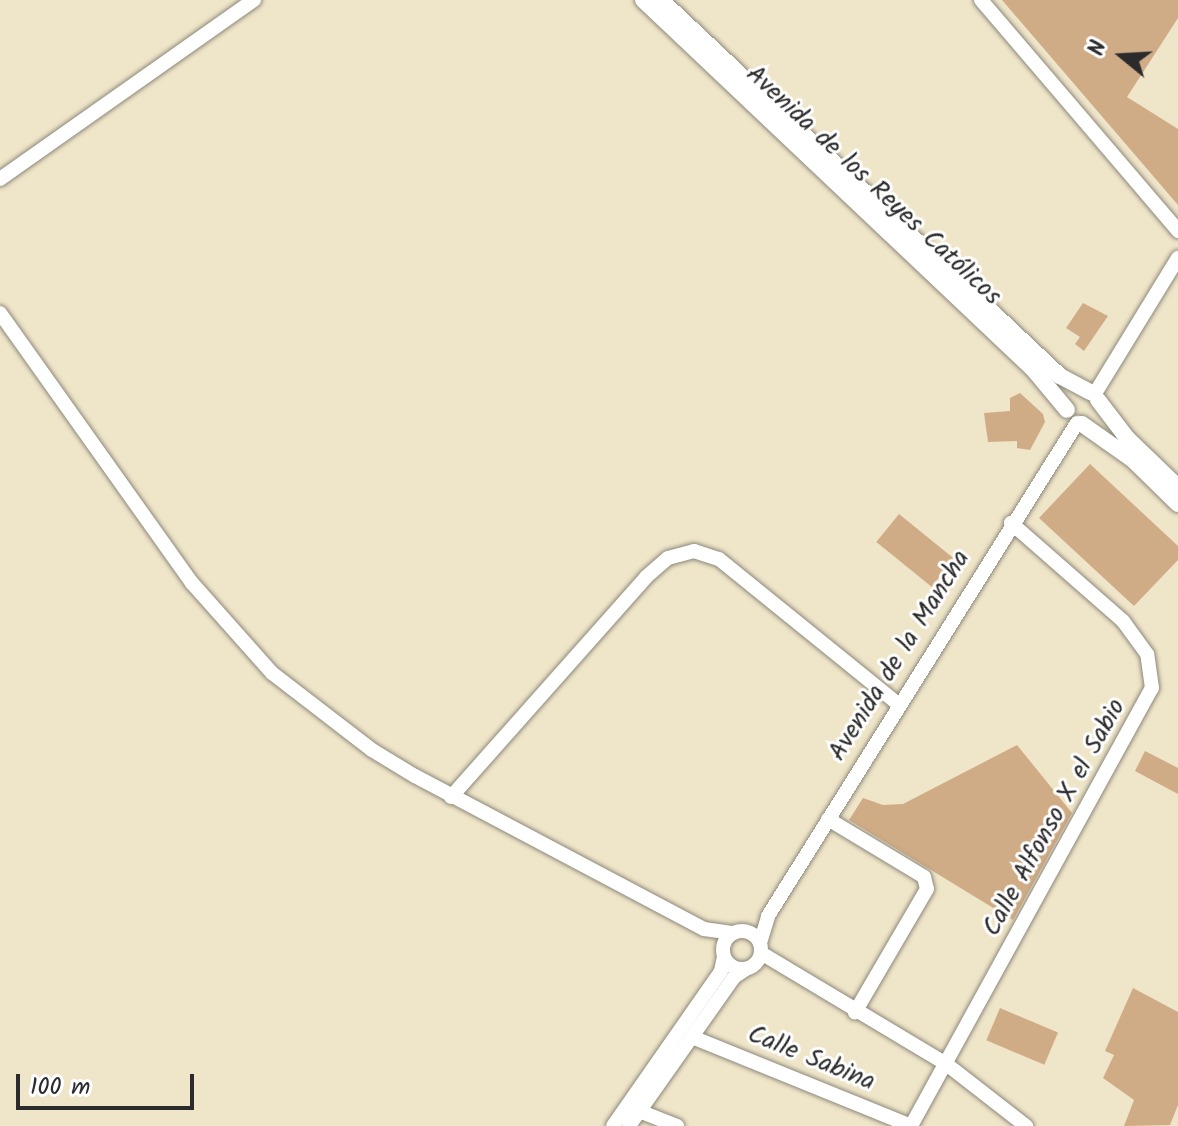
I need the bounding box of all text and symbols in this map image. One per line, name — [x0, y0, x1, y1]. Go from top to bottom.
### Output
north arrow — [1082, 16, 1162, 96]
text: N — [1080, 36, 1117, 60]
street label: Avenida de los Reyes Católicos — [739, 59, 1007, 313]
street label: Avenida de la Mancha — [823, 545, 977, 767]
street label: Calle Alfonso X el Sabio — [977, 694, 1133, 942]
street label: Calle Sabina — [743, 1019, 879, 1099]
scale bar — [20, 1058, 198, 1108]
text: 100 m — [30, 1068, 90, 1107]

